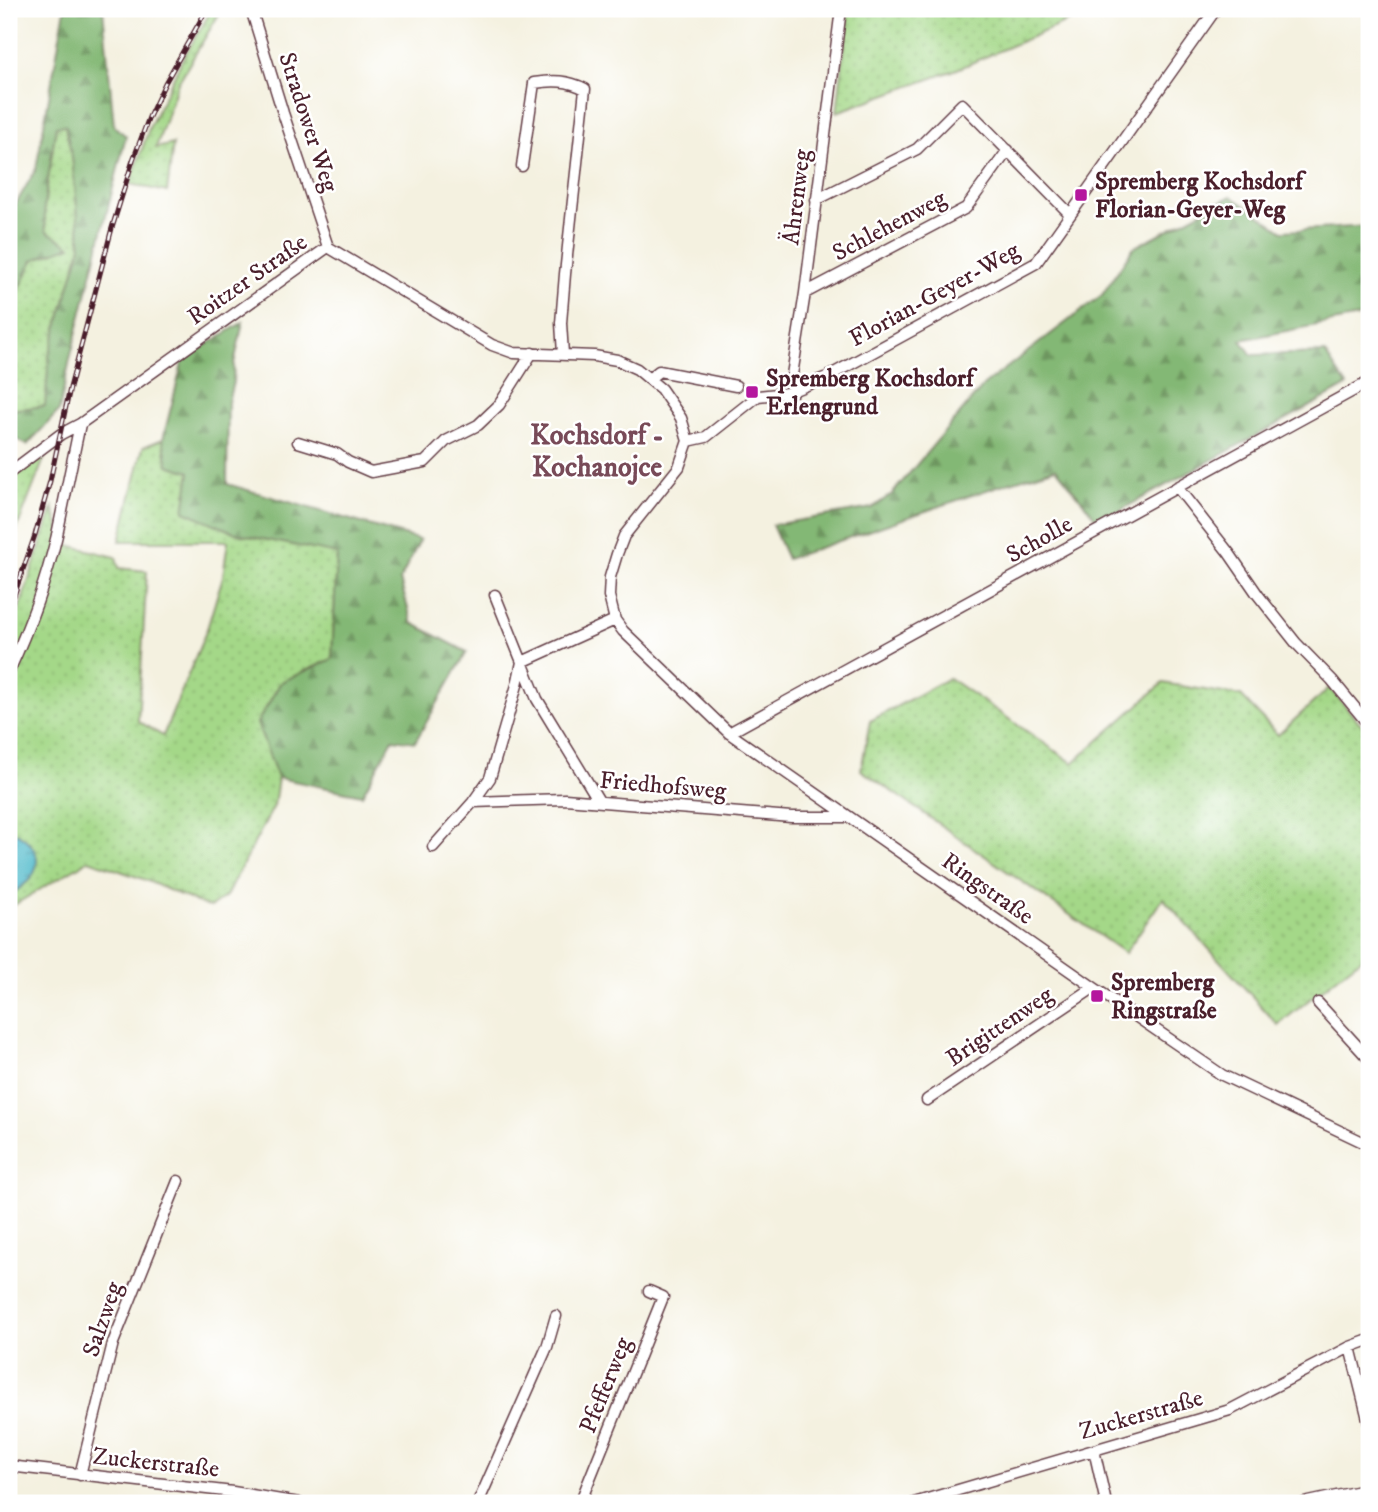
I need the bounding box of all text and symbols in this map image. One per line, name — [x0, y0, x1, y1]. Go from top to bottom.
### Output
street label: Stradower Weg — [271, 49, 345, 196]
street label: Ährenweg — [776, 147, 818, 247]
place label: Spremberg Kochsdorf Florian-Geyer-Weg — [1095, 167, 1307, 225]
street label: Schlehenweg — [828, 183, 952, 268]
marker: Spremberg Kochsdorf Florian-Geyer-Weg — [1073, 187, 1089, 203]
street label: Roitzer Straße — [182, 227, 313, 332]
street label: Florian-Geyer-Weg — [844, 236, 1025, 354]
place label: Spremberg Kochsdorf Erlengrund — [766, 364, 978, 422]
marker: Spremberg Kochsdorf Erlengrund — [744, 384, 760, 400]
district label: Kochsdorf - Kochanojce — [530, 418, 664, 485]
street label: Scholle — [1001, 509, 1078, 570]
street label: Friedhofsweg — [598, 766, 728, 807]
street label: Ringstraße — [936, 846, 1039, 931]
place label: Spremberg Ringstraße — [1111, 968, 1217, 1026]
street label: Brigittenweg — [940, 980, 1059, 1074]
marker: Spremberg Ringstraße — [1089, 988, 1105, 1004]
street label: Salzweg — [76, 1278, 130, 1361]
street label: Pfefferweg — [573, 1333, 639, 1438]
street label: Zuckerstraße — [1076, 1383, 1207, 1447]
street label: Zuckerstraße — [91, 1441, 221, 1485]

